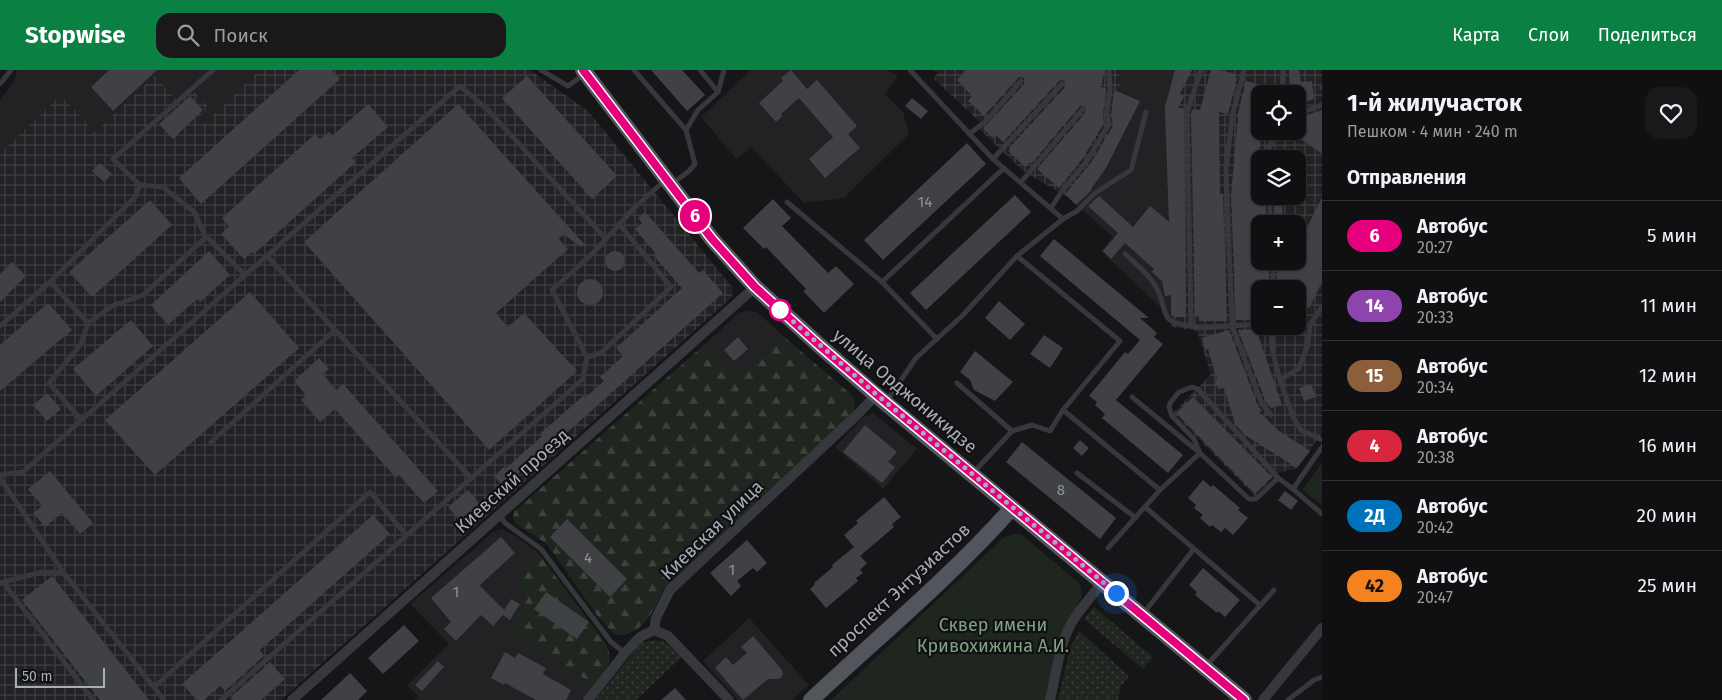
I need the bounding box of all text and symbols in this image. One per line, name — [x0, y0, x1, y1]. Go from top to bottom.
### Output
search box — [156, 13, 506, 58]
text: Stopwise — [25, 21, 126, 49]
icon: search — [174, 21, 202, 49]
text: Поиск — [214, 24, 268, 47]
text: Карта — [1452, 24, 1500, 46]
text: Слои — [1528, 24, 1570, 46]
text: Поделиться — [1598, 24, 1697, 46]
map controls — [1251, 85, 1306, 335]
button: locate — [1251, 85, 1306, 140]
button: heart — [1645, 87, 1697, 139]
text: 1-й жилучасток — [1347, 89, 1522, 117]
text: Пешком · 4 мин · 240 m — [1347, 122, 1518, 141]
button: layers — [1251, 150, 1306, 205]
text: Отправления — [1347, 166, 1466, 189]
house number: 14 — [918, 193, 932, 211]
line badge: 6 — [679, 200, 711, 232]
text: 6 — [690, 205, 700, 227]
button: + — [1251, 215, 1306, 270]
text: Автобус — [1417, 215, 1488, 238]
text: 5 мин — [1647, 224, 1697, 247]
text: 6 — [1369, 225, 1380, 247]
text: 20:27 — [1417, 238, 1453, 257]
button: − — [1251, 280, 1306, 335]
text: Автобус — [1417, 285, 1488, 308]
text: 11 мин — [1640, 294, 1697, 317]
text: 14 — [1365, 295, 1384, 317]
unlabelled marker — [769, 299, 791, 321]
text: 20:33 — [1417, 308, 1454, 327]
street label: улица Орджоникидзе — [828, 324, 982, 458]
text: Автобус — [1417, 355, 1488, 378]
text: 12 мин — [1639, 364, 1697, 387]
text: 15 — [1366, 365, 1384, 387]
text: 20:34 — [1417, 378, 1454, 397]
street label: Киевский проезд — [451, 424, 573, 538]
text: Автобус — [1417, 425, 1488, 448]
text: 16 мин — [1638, 434, 1697, 457]
text: 4 — [1369, 435, 1380, 457]
text: 20:38 — [1417, 448, 1455, 467]
street label: Киевская улица — [656, 476, 768, 584]
house number: 8 — [1057, 481, 1065, 499]
text: Автобус — [1417, 495, 1488, 518]
text: 20 мин — [1637, 504, 1697, 527]
text: 2Д — [1364, 505, 1385, 527]
street label: проспект Энтузиастов — [823, 518, 975, 662]
text: 20:42 — [1417, 518, 1454, 537]
house number: 4 — [584, 549, 592, 567]
house number: 1 — [729, 561, 735, 579]
text: Автобус — [1417, 565, 1488, 588]
text: 25 мин — [1638, 574, 1697, 597]
text: 42 — [1365, 575, 1384, 597]
your location — [1104, 581, 1129, 606]
house number: 1 — [453, 583, 459, 601]
text: 20:47 — [1417, 588, 1453, 607]
park label: Сквер имени Кривохижина А.И. — [917, 614, 1069, 657]
scale bar — [15, 665, 105, 688]
text: 50 m — [22, 668, 53, 685]

